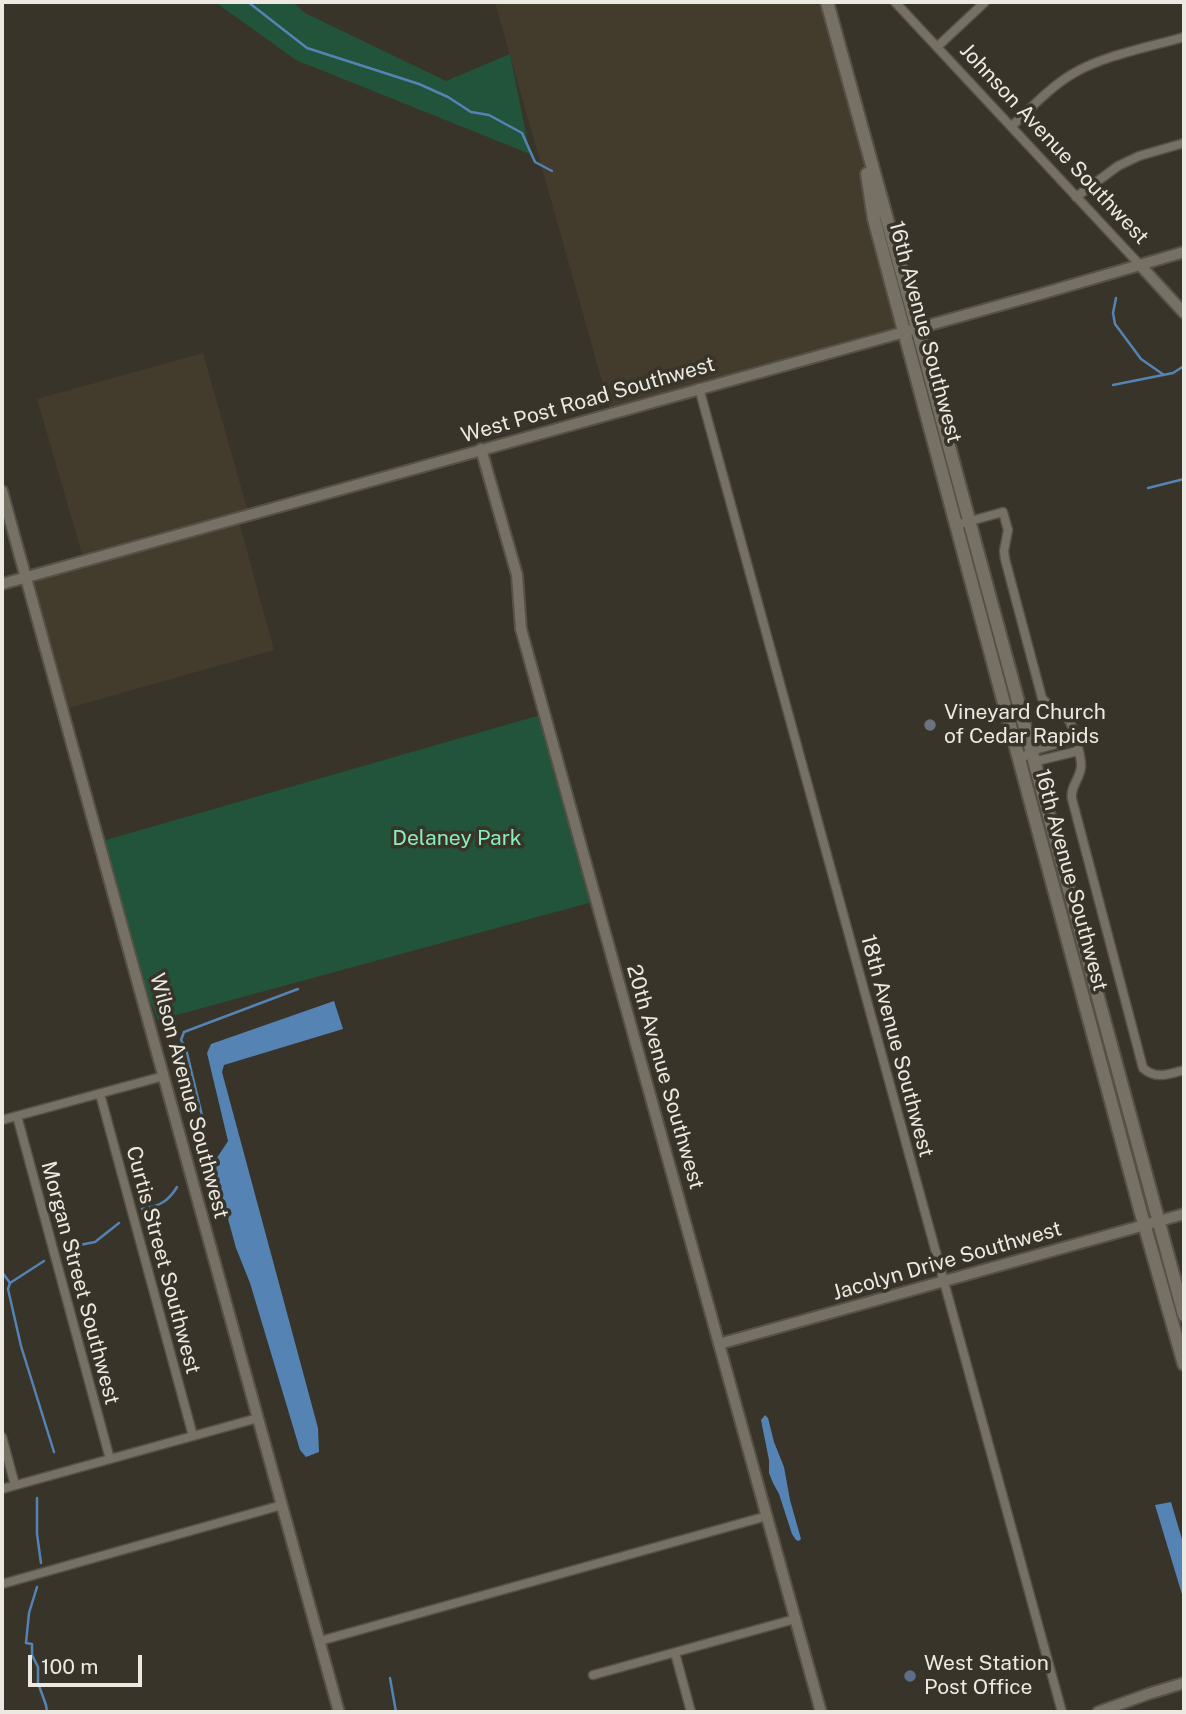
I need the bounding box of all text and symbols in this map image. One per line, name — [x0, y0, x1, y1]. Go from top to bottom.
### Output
street label: Johnson Avenue Southwest — [954, 38, 1154, 250]
street label: 16th Avenue Southwest — [883, 218, 967, 446]
street label: West Post Road Southwest — [458, 352, 718, 448]
place label: Vineyard Church of Cedar Rapids — [944, 700, 1106, 750]
marker: Vineyard Church of Cedar Rapids — [922, 717, 938, 733]
street label: 16th Avenue Southwest — [1029, 766, 1113, 994]
park label: Delaney Park — [392, 826, 522, 852]
street label: 18th Avenue Southwest — [855, 932, 939, 1160]
street label: 20th Avenue Southwest — [621, 962, 709, 1192]
street label: Wilson Avenue Southwest — [144, 971, 234, 1221]
street label: Curtis Street Southwest — [120, 1143, 206, 1377]
street label: Morgan Street Southwest — [35, 1159, 125, 1407]
street label: Jacolyn Drive Southwest — [829, 1216, 1065, 1306]
scale bar — [32, 1640, 145, 1684]
place label: West Station Post Office — [924, 1651, 1049, 1701]
text: 100 m — [41, 1654, 98, 1679]
marker: West Station Post Office — [902, 1668, 918, 1684]

